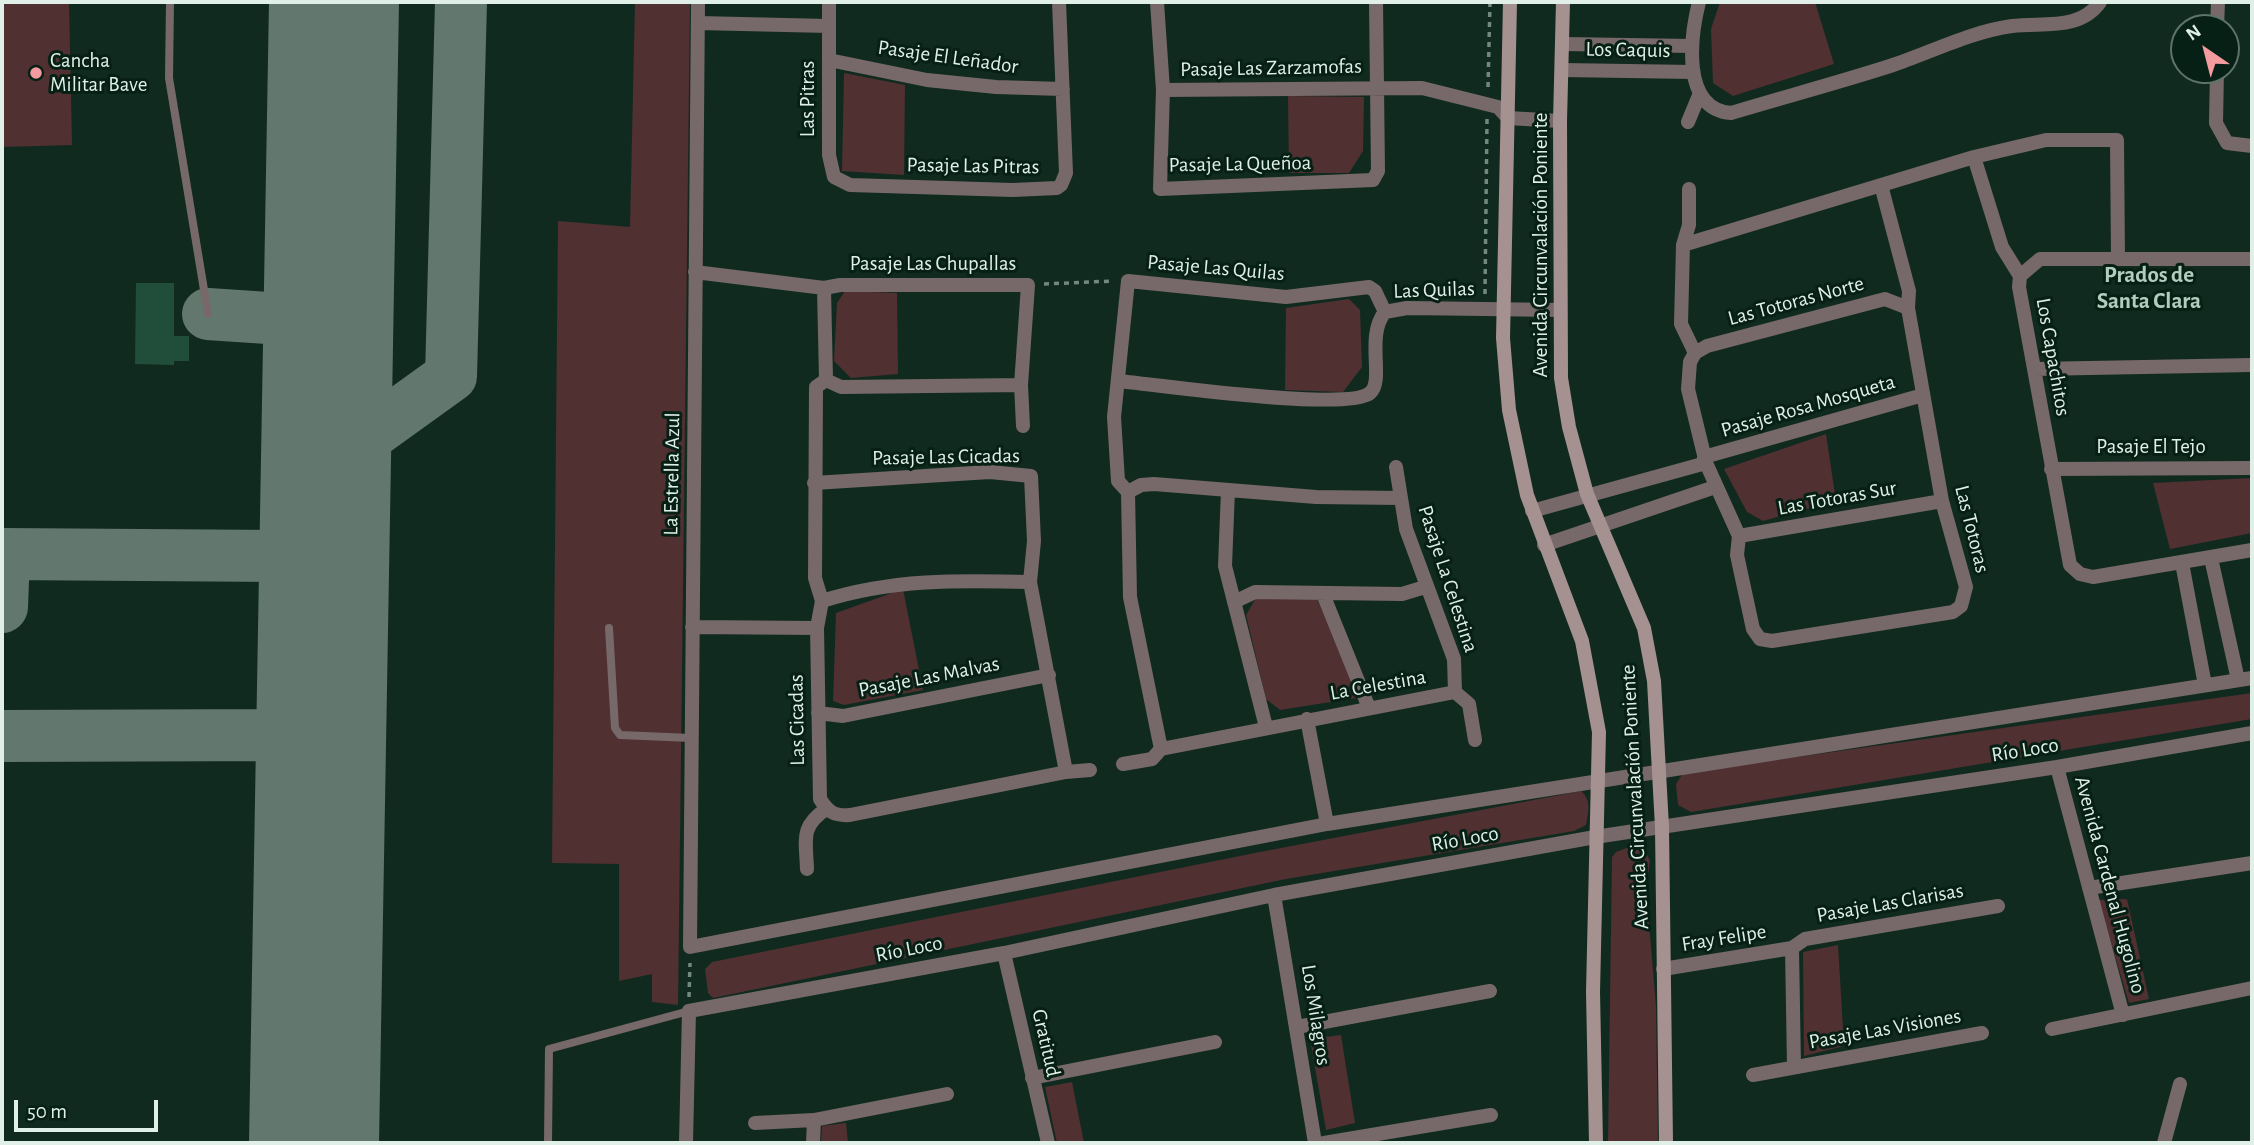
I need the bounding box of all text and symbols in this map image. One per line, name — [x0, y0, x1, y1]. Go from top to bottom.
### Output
north arrow — [2170, 14, 2240, 84]
text: N — [2183, 21, 2205, 45]
street label: Pasaje El Leñador — [876, 35, 1020, 79]
street label: Los Caquis — [1585, 37, 1671, 63]
place label: Cancha Militar Bave — [50, 48, 147, 98]
street label: Pasaje Las Zarzamofas — [1180, 54, 1362, 82]
street label: Las Pitras — [795, 61, 821, 137]
marker: Cancha Militar Bave — [28, 65, 44, 81]
street label: Avenida Circunvalación Poniente — [1528, 112, 1554, 378]
street label: Pasaje La Queñoa — [1168, 150, 1312, 178]
street label: Pasaje Las Pitras — [906, 152, 1040, 180]
street label: Pasaje Las Quilas — [1146, 249, 1286, 287]
street label: Pasaje Las Chupallas — [850, 251, 1016, 277]
district label: Prados de Santa Clara — [2097, 261, 2201, 315]
street label: Las Totoras Norte — [1725, 271, 1867, 331]
street label: Las Quilas — [1393, 276, 1475, 304]
street label: Los Capachitos — [2030, 296, 2076, 418]
street label: Pasaje Rosa Mosqueta — [1718, 369, 1898, 443]
street label: La Estrella Azul — [658, 412, 686, 536]
street label: Pasaje El Tejo — [2096, 434, 2206, 460]
street label: Pasaje Las Cicadas — [872, 443, 1020, 471]
street label: Las Totoras Sur — [1776, 475, 1898, 521]
street label: Las Totoras — [1949, 483, 1995, 575]
street label: Pasaje La Celestina — [1412, 502, 1484, 656]
street label: Pasaje Las Malvas — [856, 651, 1002, 703]
street label: La Celestina — [1328, 664, 1428, 706]
street label: Avenida Circunvalación Poniente — [1615, 664, 1655, 930]
street label: Las Cicadas — [784, 674, 810, 766]
street label: Río Loco — [1990, 732, 2060, 768]
street label: Avenida Cardenal Hugolino — [2069, 774, 2151, 996]
street label: Río Loco — [1429, 821, 1501, 857]
street label: Pasaje Las Clarisas — [1815, 878, 1965, 928]
street label: Fray Felipe — [1680, 919, 1768, 957]
street label: Río Loco — [873, 930, 945, 968]
street label: Los Milagros — [1296, 963, 1336, 1067]
street label: Pasaje Las Visiones — [1807, 1003, 1963, 1055]
street label: Gratitud — [1026, 1007, 1066, 1079]
scale bar — [18, 1086, 161, 1130]
text: 50 m — [27, 1101, 67, 1122]

